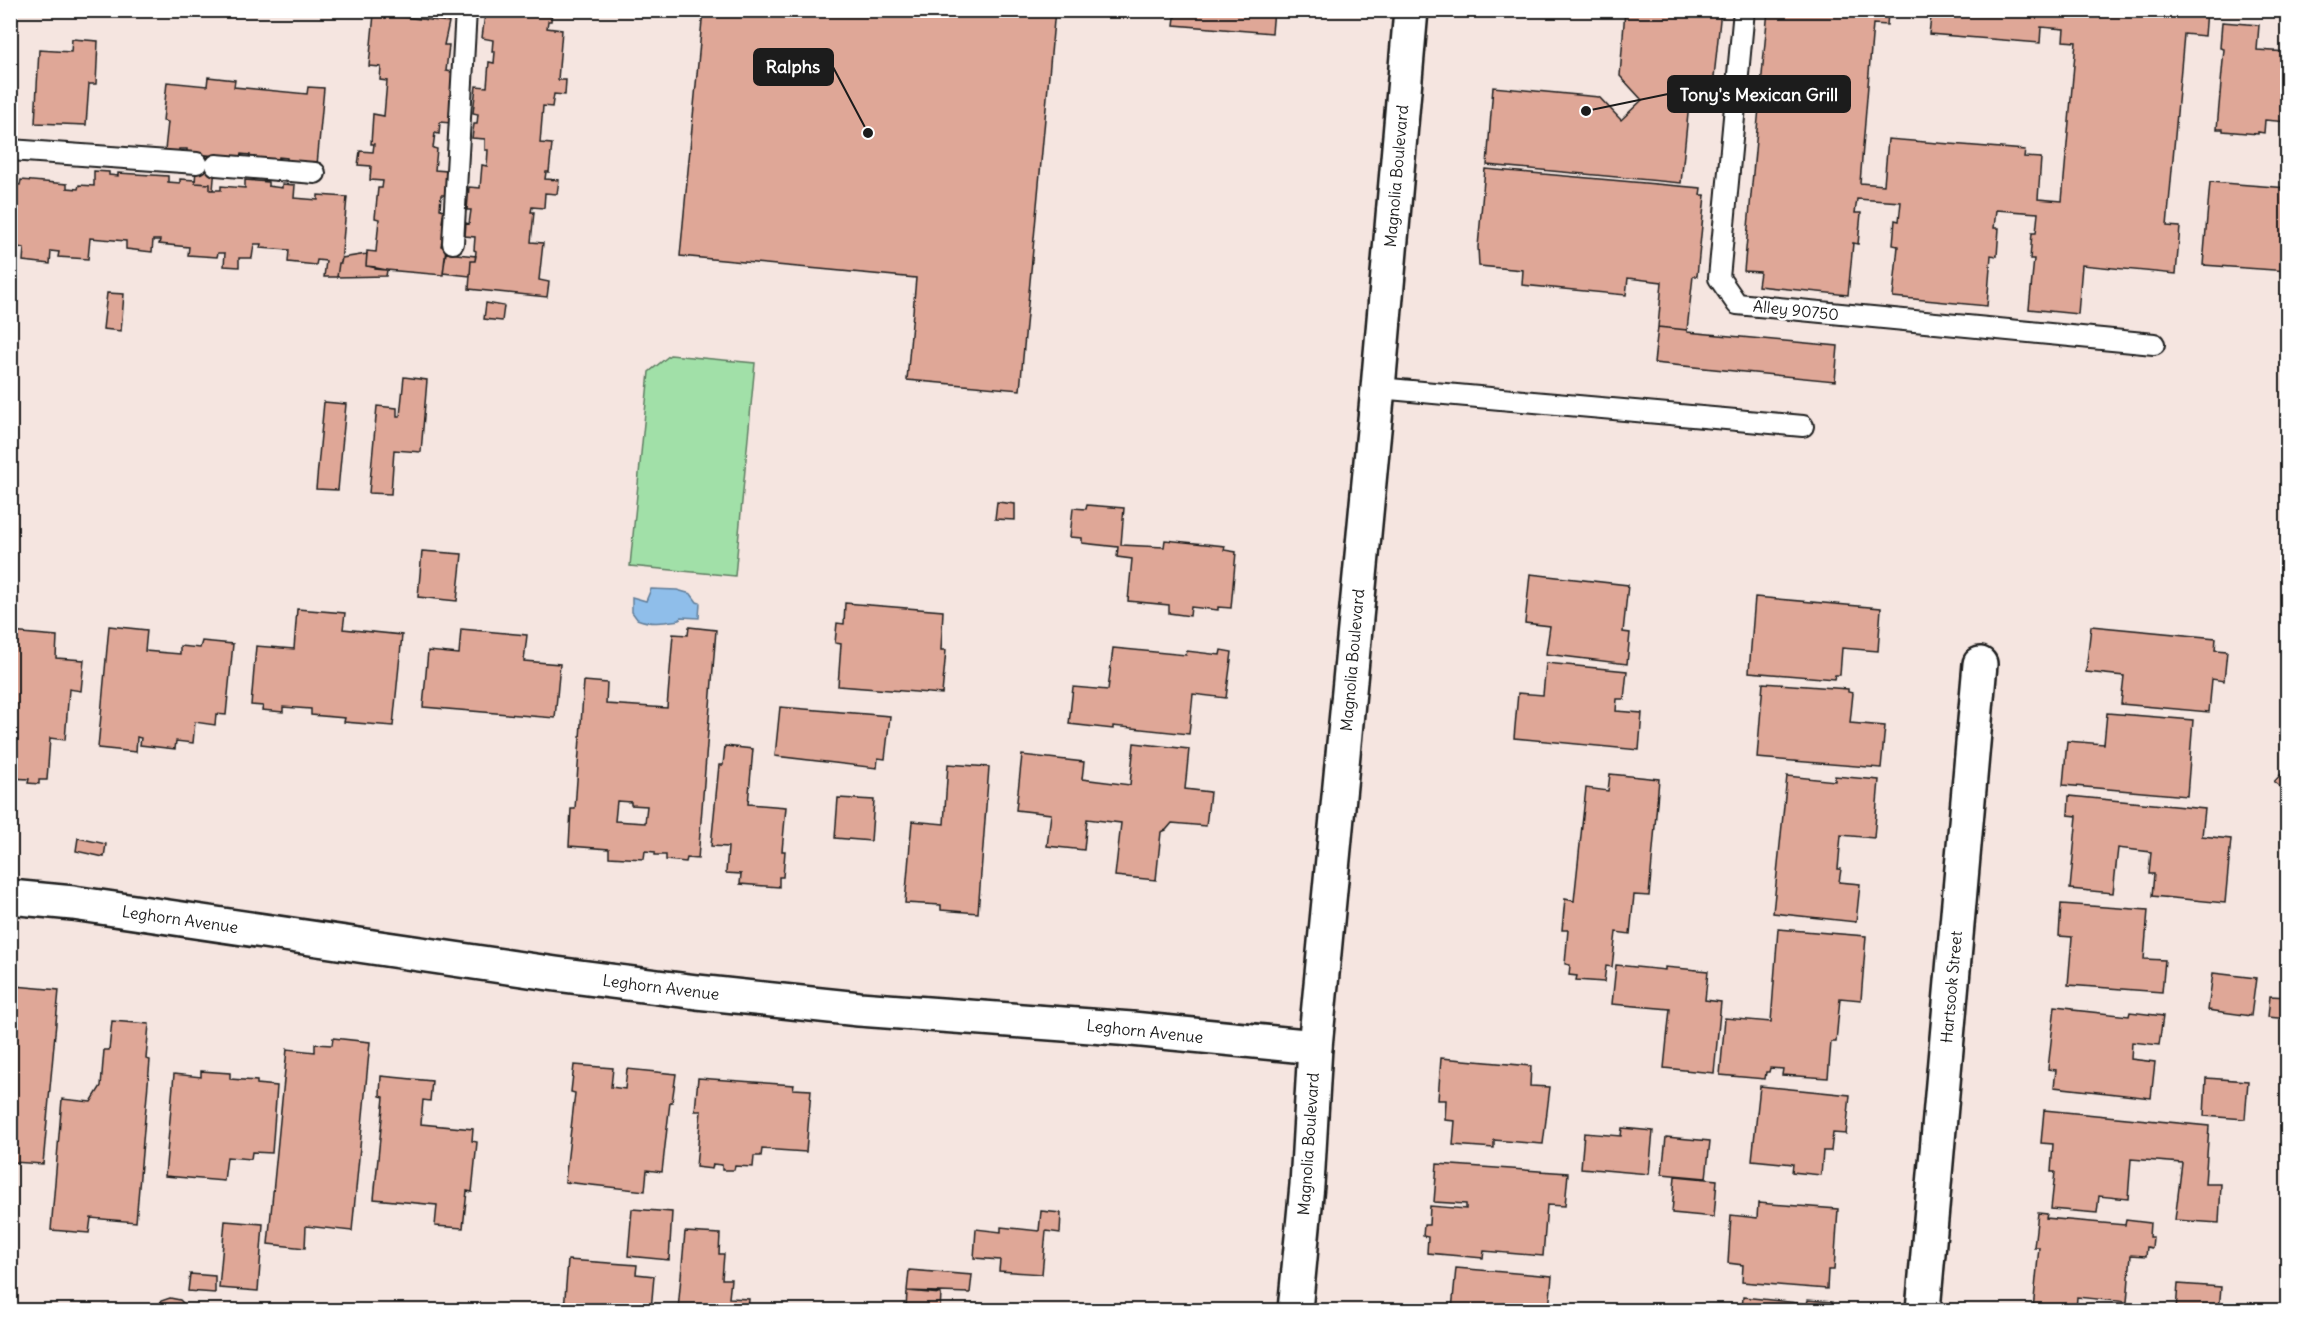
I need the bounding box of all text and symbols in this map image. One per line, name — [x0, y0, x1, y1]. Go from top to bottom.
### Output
callout: Ralphs — [754, 49, 833, 85]
text: Ralphs — [766, 55, 820, 78]
callout: Tony's Mexican Grill — [1668, 76, 1850, 112]
text: Tony's Mexican Grill — [1680, 83, 1838, 106]
street label: Magnolia Boulevard — [1380, 104, 1412, 248]
street label: Alley 90750 — [1752, 296, 1840, 324]
street label: Magnolia Boulevard — [1336, 588, 1368, 732]
street label: Leghorn Avenue — [121, 901, 239, 937]
street label: Hartsook Street — [1936, 929, 1966, 1044]
street label: Leghorn Avenue — [602, 970, 720, 1004]
street label: Leghorn Avenue — [1086, 1015, 1204, 1047]
street label: Magnolia Boulevard — [1293, 1072, 1323, 1216]

